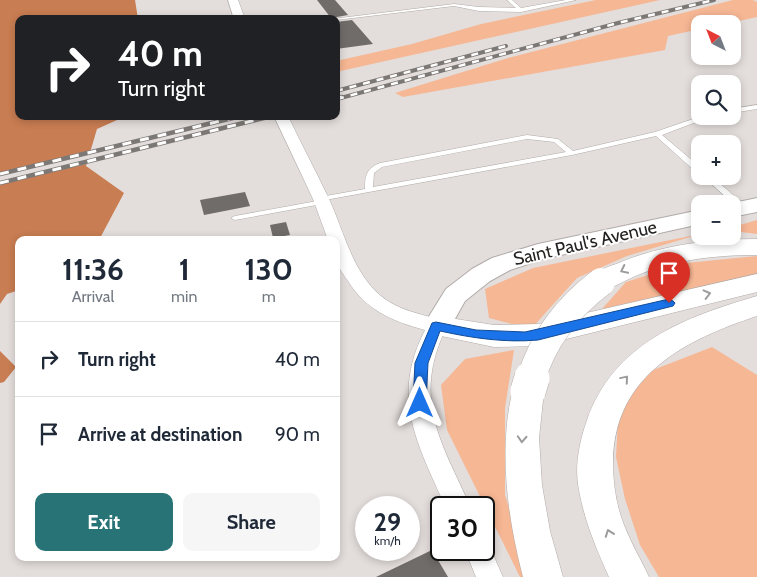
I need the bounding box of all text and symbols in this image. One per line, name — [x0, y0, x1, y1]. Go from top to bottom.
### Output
north arrow — [691, 15, 741, 65]
map controls — [691, 15, 741, 245]
text: 40 m — [118, 32, 203, 75]
icon: right — [35, 35, 100, 100]
text: Turn right — [118, 75, 205, 102]
button: search — [691, 75, 741, 125]
button: + — [691, 135, 741, 185]
button: − — [691, 195, 741, 245]
street label: Saint Paul's Avenue — [511, 216, 659, 270]
text: 11:36 — [62, 251, 124, 288]
text: 1 — [179, 251, 190, 288]
text: 130 — [244, 251, 293, 288]
pin — [648, 252, 690, 303]
icon: arrive — [655, 259, 683, 287]
one-way arrow — [620, 264, 629, 274]
text: Arrival — [72, 287, 114, 306]
text: min — [171, 287, 197, 306]
text: m — [262, 287, 276, 306]
one-way arrow — [702, 289, 711, 300]
icon: right — [35, 345, 63, 373]
text: Turn right — [78, 348, 156, 371]
text: 40 m — [275, 348, 320, 371]
position arrow — [393, 376, 445, 428]
one-way arrow — [619, 376, 627, 385]
icon: arrive — [35, 420, 63, 448]
text: Arrive at destination — [78, 423, 242, 446]
text: 90 m — [275, 423, 320, 446]
one-way arrow — [516, 435, 527, 443]
button: Exit — [35, 493, 173, 551]
button: Share — [183, 493, 320, 551]
speed limit sign: 30 — [430, 496, 495, 561]
text: 29 — [374, 507, 401, 537]
one-way arrow — [605, 529, 615, 537]
text: km/h — [374, 533, 401, 548]

